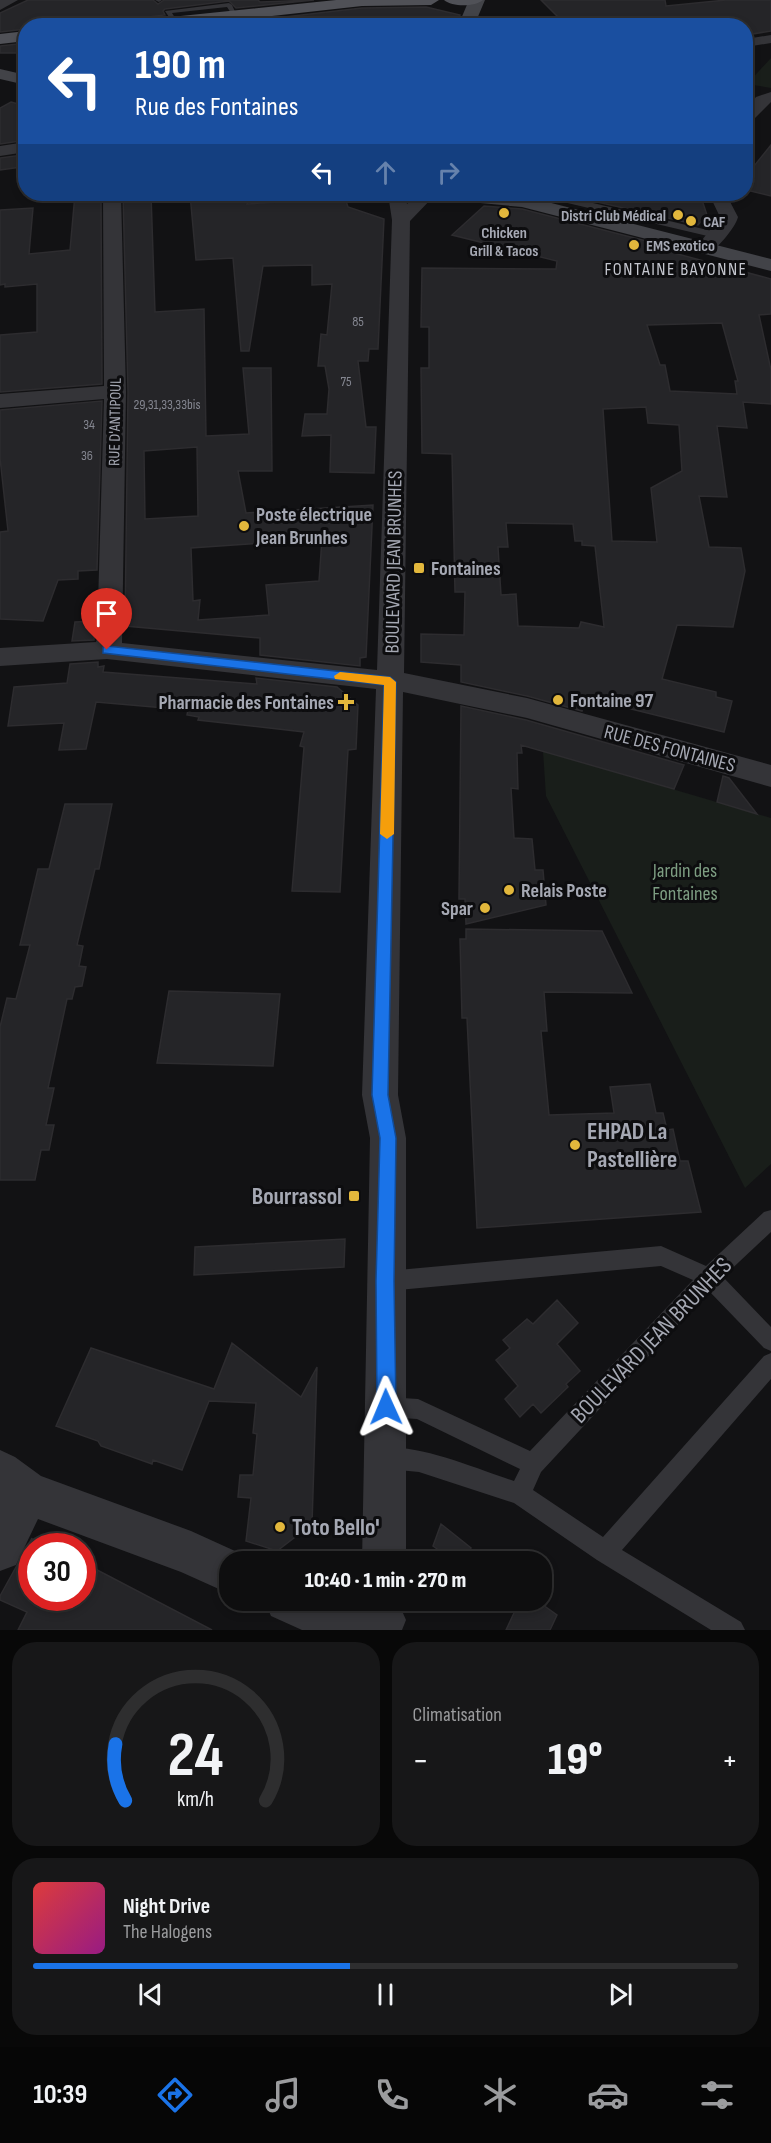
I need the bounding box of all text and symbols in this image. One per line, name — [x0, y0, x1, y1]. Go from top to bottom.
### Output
text: 190 m — [135, 40, 226, 91]
icon: left — [36, 42, 114, 120]
text: Rue des Fontaines — [135, 91, 298, 123]
icon: left — [306, 156, 339, 189]
icon: ahead — [369, 156, 402, 189]
icon: right — [432, 156, 465, 189]
marker: Chicken Grill & Tacos — [497, 206, 511, 220]
place label: Distri Club Médical — [561, 207, 666, 226]
marker: Distri Club Médical — [671, 208, 685, 222]
place label: CAF — [703, 213, 726, 232]
marker: CAF — [684, 214, 698, 228]
place label: Chicken Grill & Tacos — [470, 224, 538, 261]
place label: EMS exotico — [646, 237, 715, 256]
marker: EMS exotico — [627, 238, 641, 252]
district label: FONTAINE BAYONNE — [605, 259, 747, 280]
house number: 85 — [352, 313, 364, 330]
house number: 75 — [340, 373, 352, 390]
street label: RUE D'ANTIPOUL — [105, 378, 126, 466]
house number: 29,31,33,33bis — [134, 396, 200, 413]
house number: 34 — [83, 416, 95, 433]
house number: 36 — [81, 447, 93, 464]
street label: BOULEVARD JEAN BRUNHES — [380, 470, 408, 654]
place label: Poste électrique Jean Brunhes — [255, 503, 372, 550]
marker: Poste électrique Jean Brunhes — [237, 519, 251, 533]
place label: Fontaines — [431, 557, 501, 581]
marker: Fontaines — [412, 561, 426, 575]
pin — [81, 588, 132, 650]
icon: arrive — [90, 597, 123, 630]
place label: Fontaine 97 — [570, 689, 654, 713]
place label: Pharmacie des Fontaines — [158, 691, 334, 715]
marker: Fontaine 97 — [551, 693, 565, 707]
marker: Pharmacie des Fontaines — [339, 695, 353, 709]
street label: RUE DES FONTAINES — [602, 720, 738, 778]
park label: Jardin des Fontaines — [652, 859, 718, 906]
place label: Relais Poste — [521, 879, 607, 903]
marker: Relais Poste — [502, 883, 516, 897]
place label: Spar — [441, 897, 473, 921]
marker: Spar — [478, 901, 492, 915]
place label: EHPAD La Pastellière — [587, 1117, 677, 1174]
marker: EHPAD La Pastellière — [568, 1138, 582, 1152]
place label: Bourrassol — [252, 1182, 342, 1211]
marker: Bourrassol — [347, 1189, 361, 1203]
street label: BOULEVARD JEAN BRUNHES — [565, 1251, 738, 1429]
position arrow — [354, 1375, 418, 1439]
place label: Toto Bello' — [292, 1513, 380, 1542]
marker: Toto Bello' — [273, 1520, 287, 1534]
speed limit sign: 30 — [18, 1533, 96, 1611]
text: 10:40 · 1 min · 270 m — [305, 1567, 466, 1594]
text: Climatisation — [413, 1703, 502, 1727]
text: 24 — [168, 1719, 224, 1794]
text: 19° — [548, 1733, 603, 1788]
text: − — [413, 1741, 429, 1781]
text: + — [722, 1741, 738, 1781]
text: km/h — [177, 1787, 214, 1812]
text: Night Drive — [123, 1893, 210, 1920]
text: The Halogens — [123, 1920, 212, 1944]
icon: previous — [134, 1978, 167, 2011]
icon: pause — [369, 1978, 402, 2011]
icon: next — [604, 1978, 637, 2011]
icon: directions — [154, 2074, 196, 2116]
icon: music — [262, 2074, 304, 2116]
icon: phone — [371, 2074, 413, 2116]
icon: climate — [479, 2074, 521, 2116]
icon: car — [587, 2074, 629, 2116]
icon: filters — [696, 2074, 738, 2116]
text: 10:39 — [33, 2079, 87, 2111]

